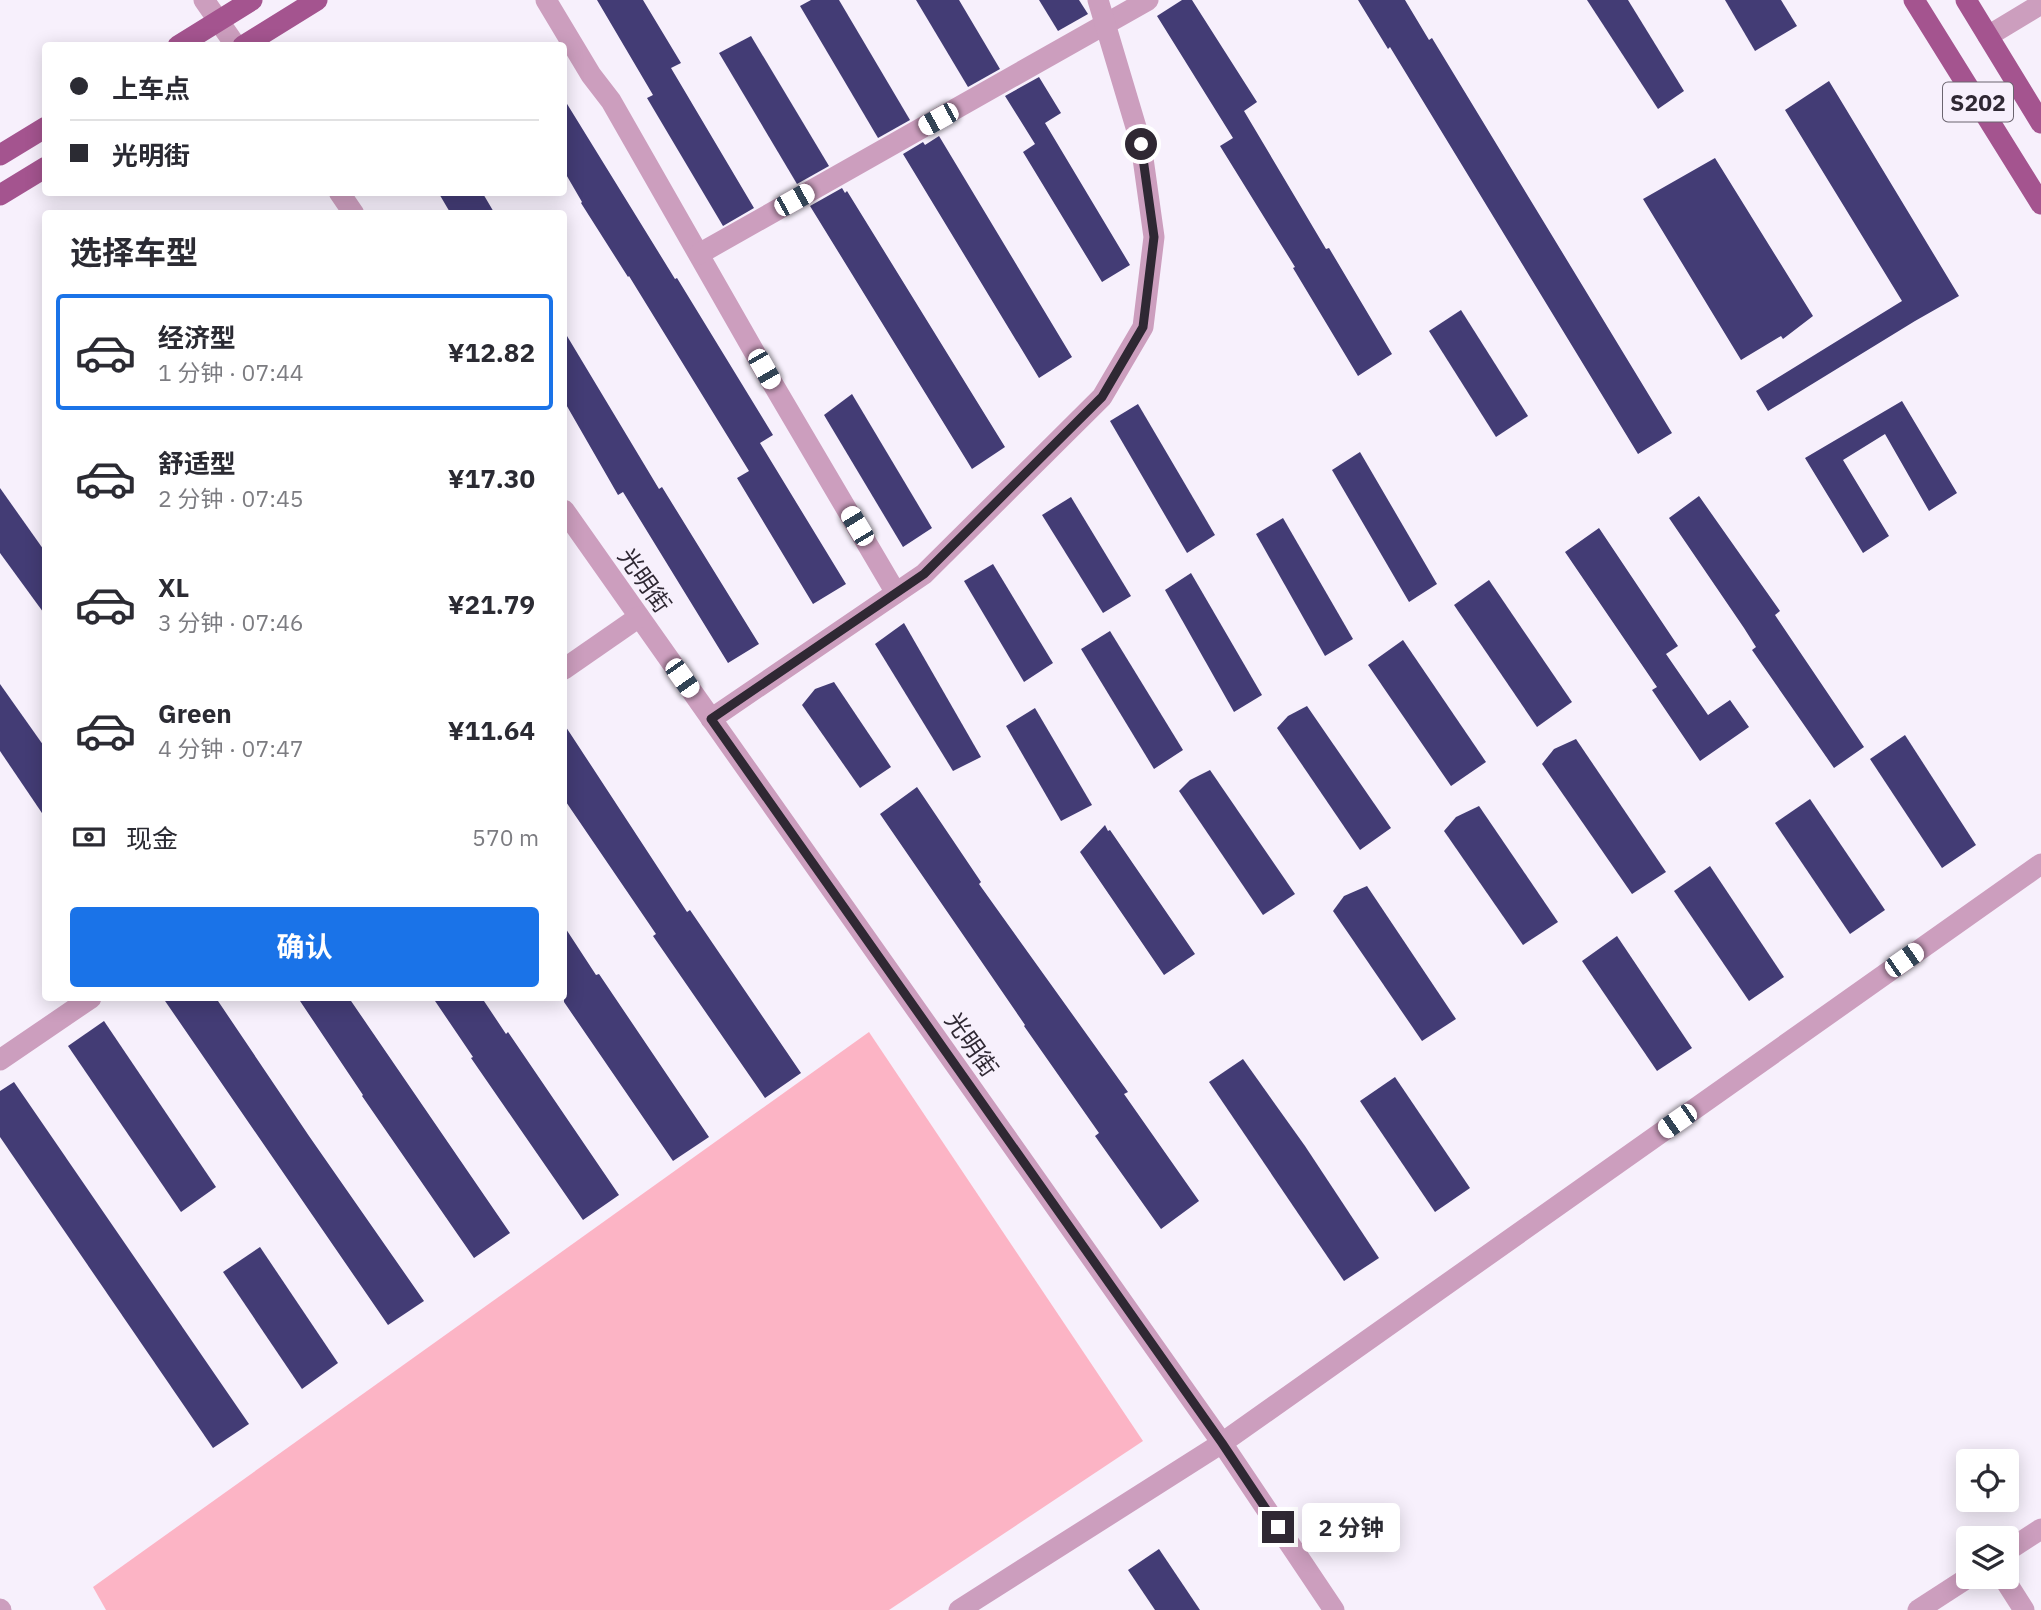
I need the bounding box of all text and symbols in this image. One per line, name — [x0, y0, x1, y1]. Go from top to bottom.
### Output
text: 上车点 — [112, 71, 190, 105]
road number: S202 — [1943, 82, 2013, 122]
car — [915, 100, 962, 138]
route start — [1125, 128, 1157, 160]
text: 光明街 — [112, 138, 190, 172]
car — [771, 181, 818, 219]
text: 选择车型 — [70, 231, 198, 273]
text: 经济型 — [158, 320, 236, 354]
icon: car — [74, 321, 137, 384]
text: ¥12.82 — [448, 335, 535, 369]
car — [745, 346, 784, 392]
text: 1 分钟 · 07:44 — [158, 357, 304, 387]
text: 舒适型 — [158, 446, 236, 480]
icon: car — [74, 447, 137, 510]
text: ¥17.30 — [448, 461, 535, 495]
text: 2 分钟 · 07:45 — [158, 483, 304, 513]
car — [838, 503, 877, 549]
street label: 光明街 — [611, 541, 679, 619]
text: XL — [158, 570, 189, 604]
icon: car — [74, 573, 137, 636]
text: ¥21.79 — [448, 587, 535, 621]
text: 3 分钟 · 07:46 — [158, 607, 304, 637]
car — [662, 655, 703, 701]
text: Green — [158, 696, 232, 730]
icon: car — [74, 699, 137, 762]
text: ¥11.64 — [448, 713, 535, 747]
text: 4 分钟 · 07:47 — [158, 733, 304, 763]
icon: cash — [70, 818, 108, 856]
text: 现金 — [126, 821, 178, 855]
text: 570 m — [472, 822, 539, 852]
button: 确认 — [70, 907, 539, 987]
car — [1881, 939, 1928, 981]
street label: 光明街 — [938, 1005, 1006, 1083]
car — [1654, 1100, 1701, 1142]
map controls — [1956, 1449, 2019, 1589]
button: locate — [1956, 1449, 2019, 1512]
callout: 2 分钟 — [1302, 1502, 1400, 1552]
route end — [1262, 1511, 1294, 1543]
text: 2 分钟 — [1318, 1512, 1384, 1542]
button: layers — [1956, 1526, 2019, 1589]

